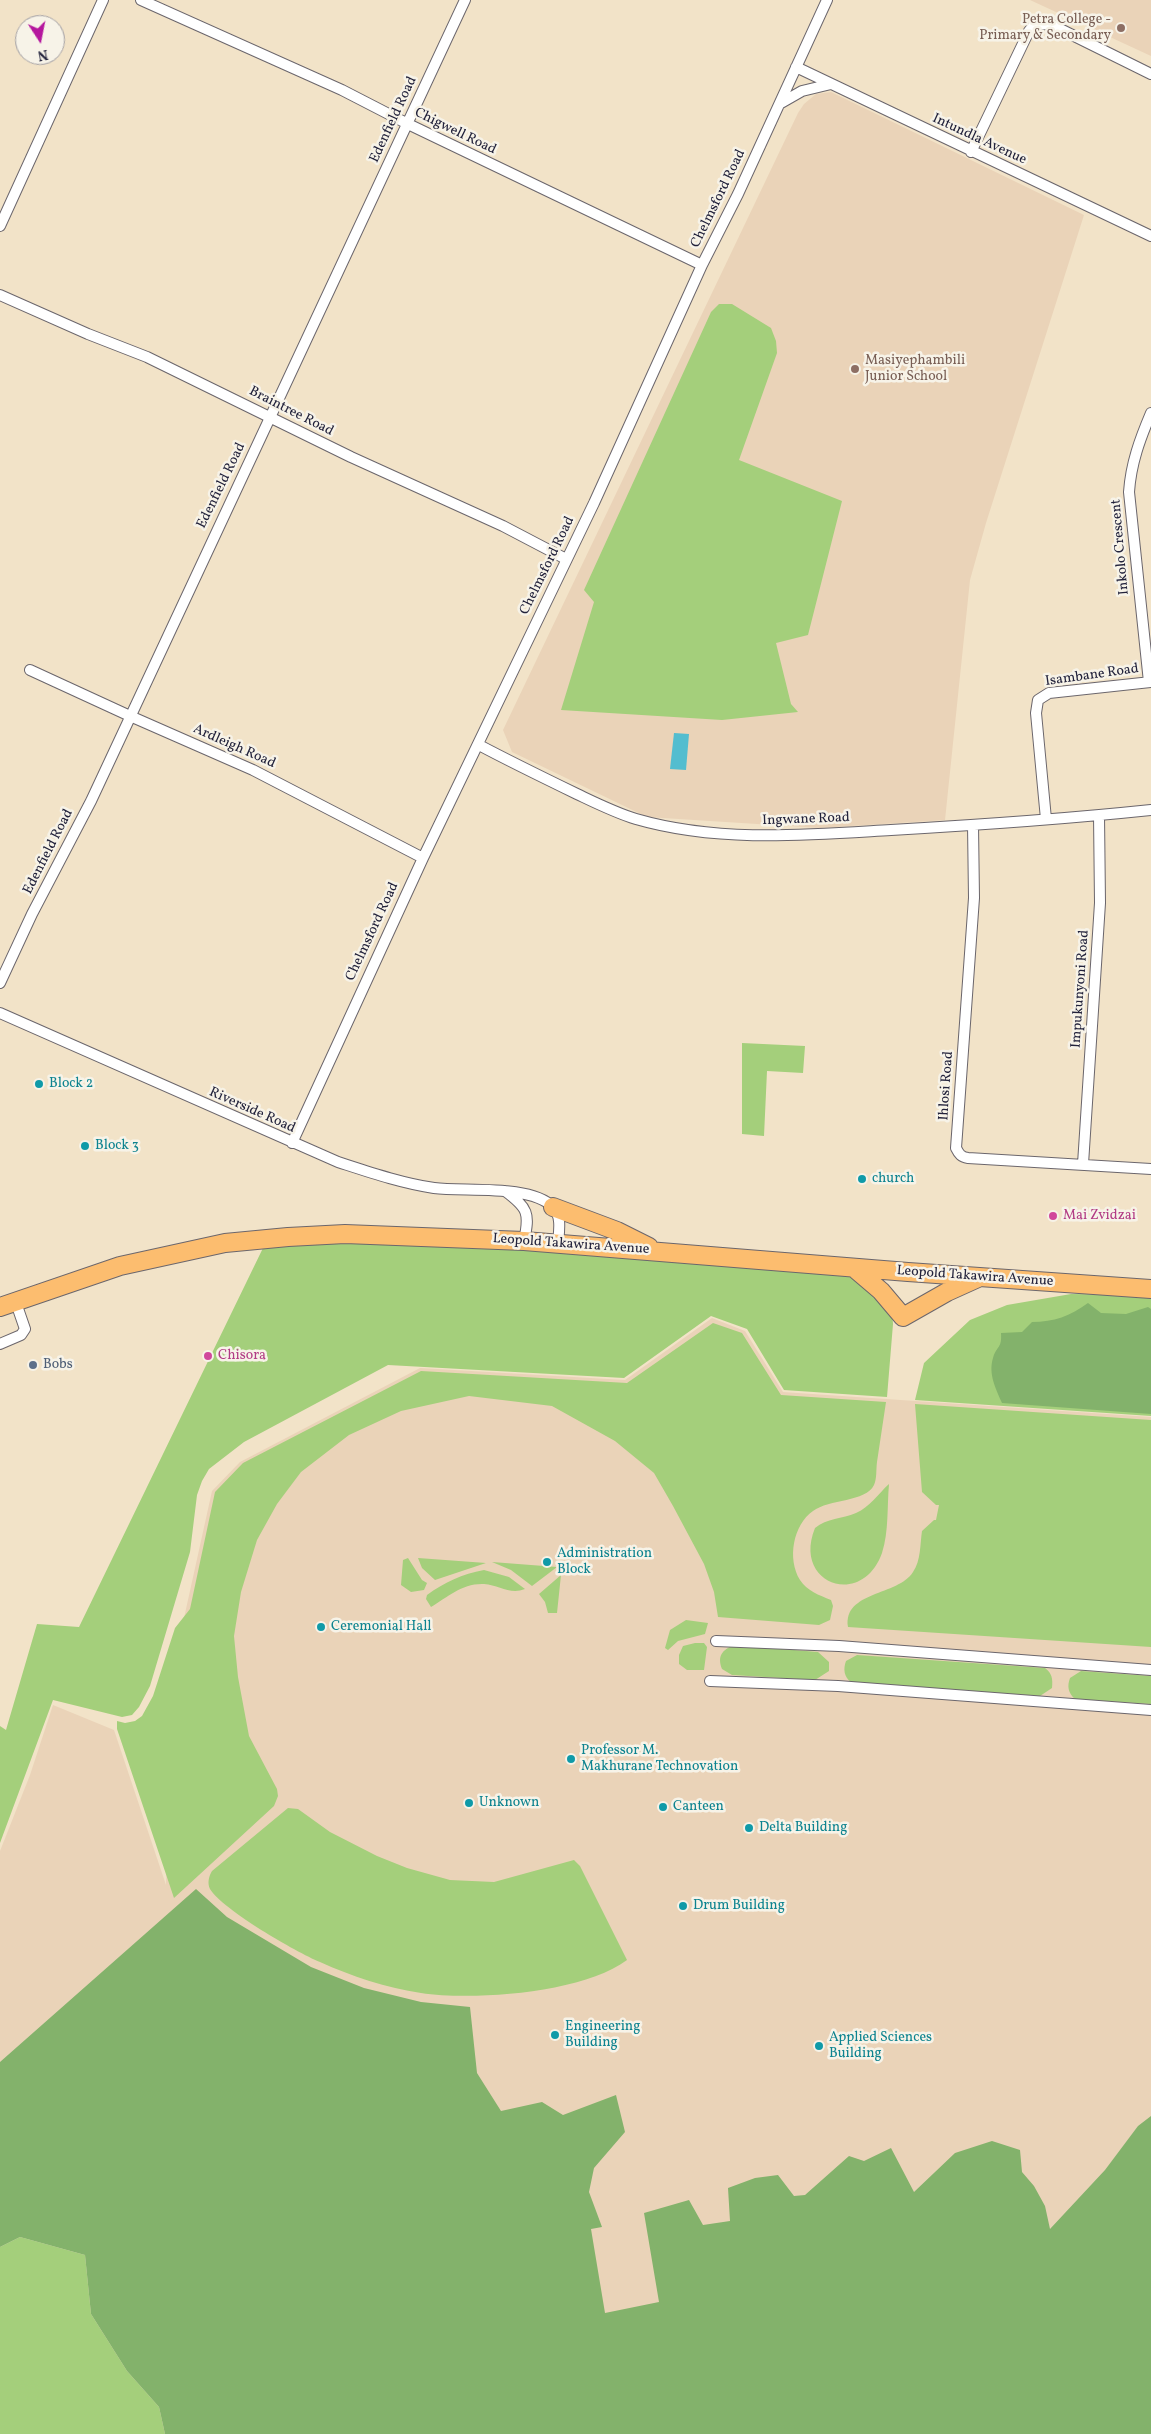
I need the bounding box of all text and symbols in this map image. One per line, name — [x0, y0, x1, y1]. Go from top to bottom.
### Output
place label: Petra College - Primary & Secondary — [979, 12, 1111, 44]
north arrow — [15, 15, 65, 65]
marker: Petra College - Primary & Secondary — [1115, 22, 1127, 34]
text: N — [36, 44, 50, 65]
street label: Edenfield Road — [367, 74, 421, 166]
street label: Chigwell Road — [411, 105, 499, 159]
street label: Intundla Avenue — [929, 111, 1029, 169]
street label: Chelmsford Road — [688, 147, 750, 251]
place label: Masiyephambili Junior School — [865, 353, 965, 386]
marker: Masiyephambili Junior School — [849, 363, 861, 375]
street label: Braintree Road — [246, 383, 336, 441]
street label: Edenfield Road — [194, 440, 250, 532]
street label: Inkolo Crescent — [1108, 498, 1134, 596]
street label: Chelmsford Road — [517, 514, 579, 618]
street label: Isambane Road — [1044, 661, 1140, 691]
street label: Ardleigh Road — [190, 721, 278, 773]
street label: Edenfield Road — [20, 807, 78, 897]
street label: Ingwane Road — [762, 810, 850, 830]
street label: Chelmsford Road — [343, 880, 403, 984]
street label: Impukunyoni Road — [1068, 929, 1094, 1049]
street label: Ihlosi Road — [936, 1051, 958, 1121]
place label: Block 2 — [49, 1076, 93, 1092]
marker: Block 2 — [33, 1078, 45, 1090]
street label: Riverside Road — [206, 1084, 298, 1138]
place label: Block 3 — [95, 1138, 139, 1154]
marker: Block 3 — [79, 1140, 91, 1152]
place label: church — [872, 1171, 914, 1187]
marker: church — [856, 1173, 868, 1185]
place label: Mai Zvidzai — [1063, 1208, 1136, 1224]
marker: Mai Zvidzai — [1047, 1210, 1059, 1222]
street label: Leopold Takawira Avenue — [492, 1231, 650, 1259]
street label: Leopold Takawira Avenue — [896, 1263, 1054, 1291]
place label: Chisora — [218, 1348, 266, 1364]
marker: Chisora — [202, 1350, 214, 1362]
place label: Bobs — [43, 1357, 73, 1373]
marker: Bobs — [27, 1359, 39, 1371]
place label: Administration Block — [557, 1546, 652, 1578]
marker: Administration Block — [541, 1556, 553, 1568]
place label: Ceremonial Hall — [331, 1619, 432, 1635]
marker: Ceremonial Hall — [315, 1621, 327, 1633]
place label: Professor M. Makhurane Technovation — [581, 1743, 738, 1775]
marker: Professor M. Makhurane Technovation — [565, 1753, 577, 1765]
place label: Unknown — [479, 1795, 539, 1811]
marker: Unknown — [463, 1797, 475, 1809]
place label: Canteen — [673, 1799, 724, 1815]
marker: Canteen — [657, 1801, 669, 1813]
place label: Delta Building — [759, 1820, 847, 1836]
marker: Delta Building — [743, 1822, 755, 1834]
place label: Drum Building — [693, 1898, 785, 1914]
marker: Drum Building — [677, 1900, 689, 1912]
place label: Engineering Building — [565, 2019, 640, 2052]
marker: Engineering Building — [549, 2029, 561, 2041]
place label: Applied Sciences Building — [829, 2030, 932, 2062]
marker: Applied Sciences Building — [813, 2040, 825, 2052]

